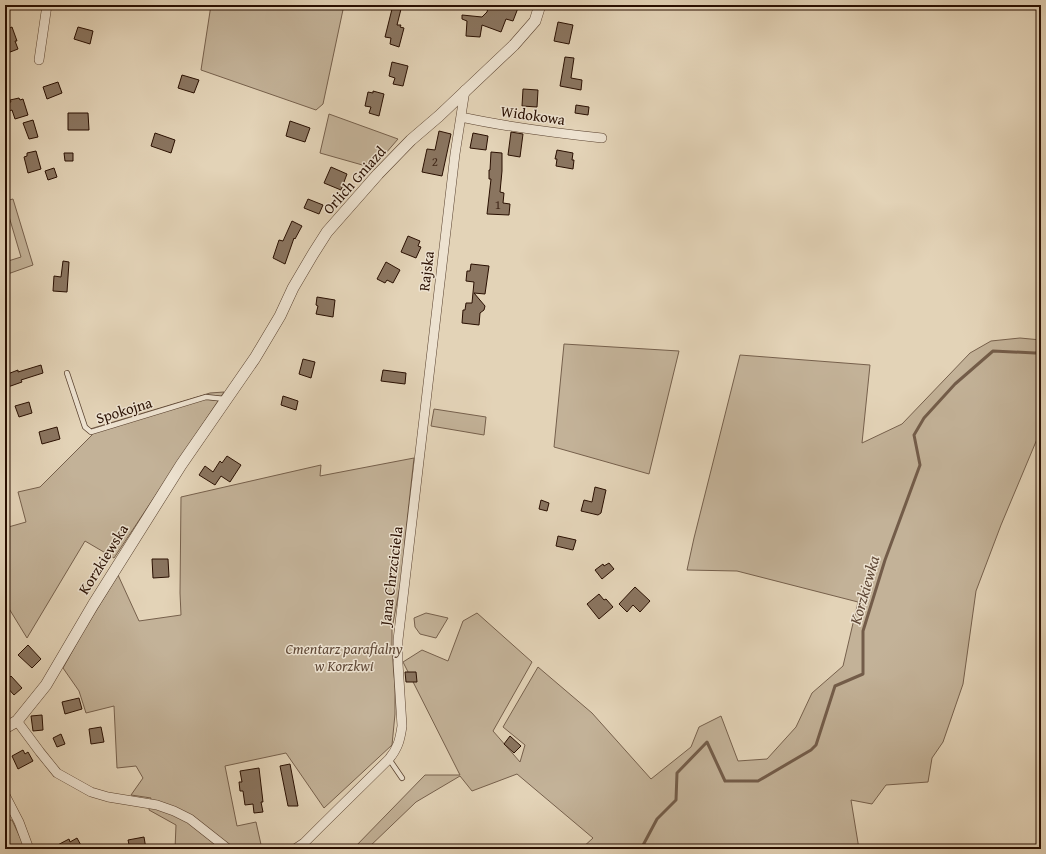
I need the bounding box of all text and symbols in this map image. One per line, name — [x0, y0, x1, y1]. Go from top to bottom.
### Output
street label: Widokowa — [499, 100, 567, 130]
street label: Orlich Gniazd — [318, 141, 390, 219]
house number: 2 — [432, 152, 438, 171]
house number: 1 — [495, 195, 501, 214]
street label: Rajska — [413, 250, 439, 292]
street label: Spokojna — [93, 392, 155, 428]
street label: Korzkiewska — [73, 520, 133, 598]
street label: Jana Chrzciciela — [374, 525, 408, 629]
water label: Korzkiewka — [842, 552, 885, 628]
park label: Cmentarz parafialny w Korzkwi — [285, 638, 403, 676]

